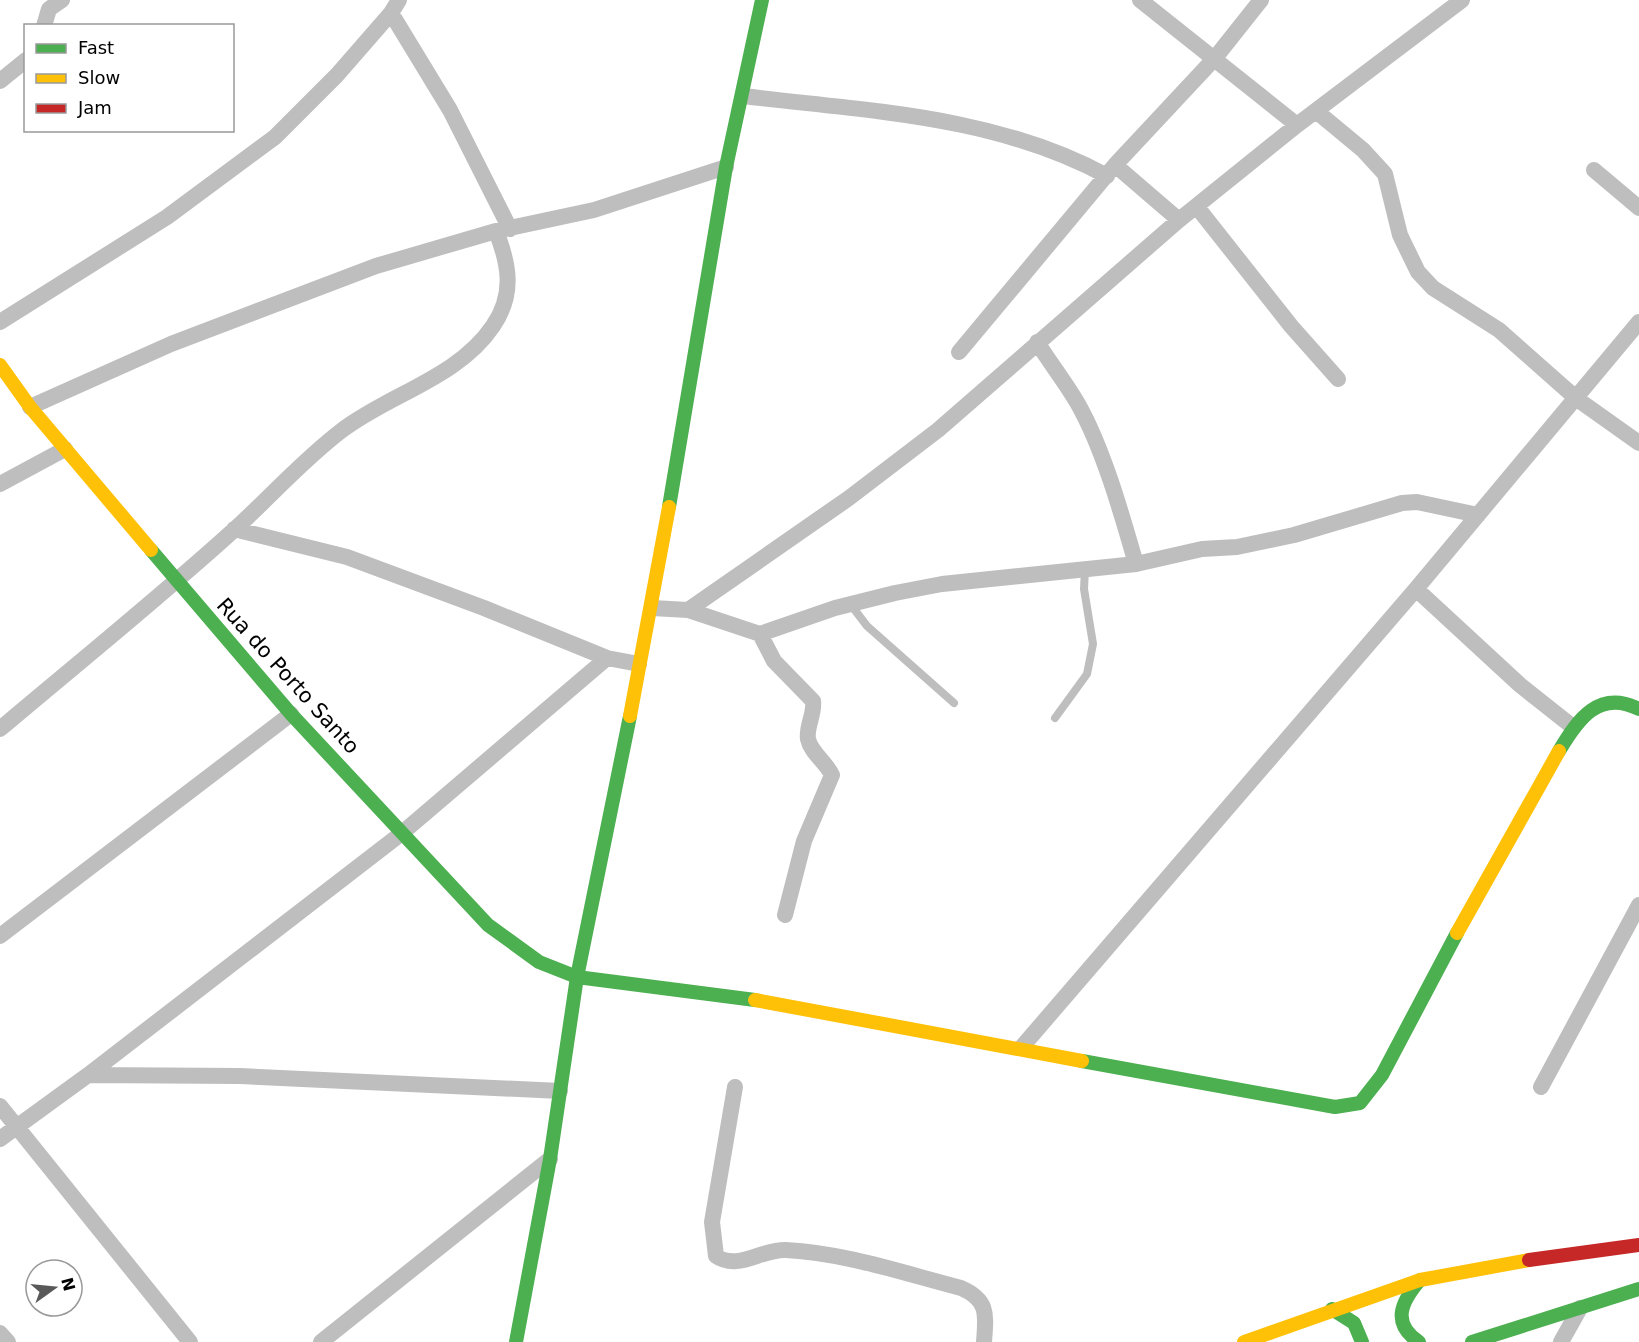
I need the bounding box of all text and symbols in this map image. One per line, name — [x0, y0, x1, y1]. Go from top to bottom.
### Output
legend — [24, 24, 234, 132]
text: Fast — [78, 37, 114, 58]
text: Slow — [78, 67, 120, 88]
text: Jam — [77, 97, 112, 118]
street label: Rua do Porto Santo — [212, 593, 364, 759]
north arrow — [24, 1258, 84, 1318]
text: N — [57, 1275, 79, 1293]

